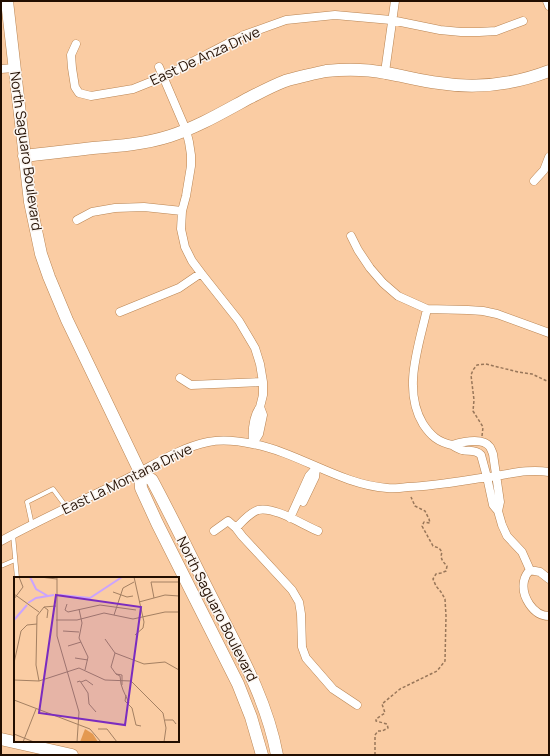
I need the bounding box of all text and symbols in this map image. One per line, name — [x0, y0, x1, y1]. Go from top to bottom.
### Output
street label: East De Anza Drive — [147, 22, 263, 89]
street label: North Saguaro Boulevard — [6, 70, 47, 232]
street label: East La Montana Drive — [59, 439, 195, 518]
street label: North Saguaro Boulevard — [173, 533, 262, 685]
inset map — [14, 577, 179, 742]

